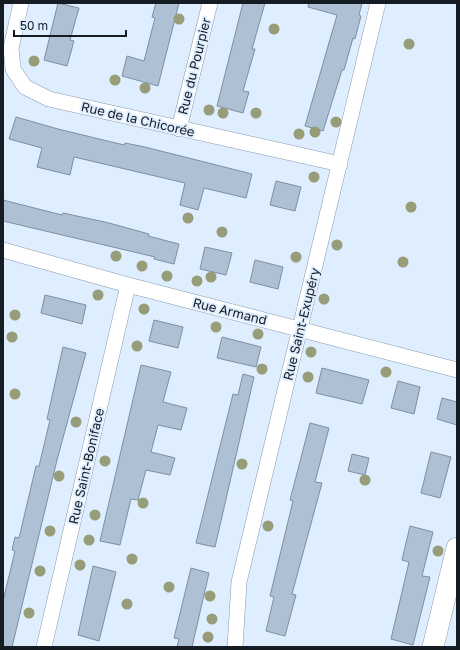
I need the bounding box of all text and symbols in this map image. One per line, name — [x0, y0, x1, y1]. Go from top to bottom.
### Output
scale bar — [14, 12, 126, 38]
street label: Rue du Pourpier — [174, 16, 214, 116]
text: 50 m — [20, 18, 48, 33]
street label: Rue de la Chicorée — [80, 98, 196, 140]
street label: Rue Saint-Exupéry — [279, 265, 323, 382]
street label: Rue Armand — [191, 294, 269, 328]
street label: Rue Saint-Boniface — [65, 406, 107, 526]

